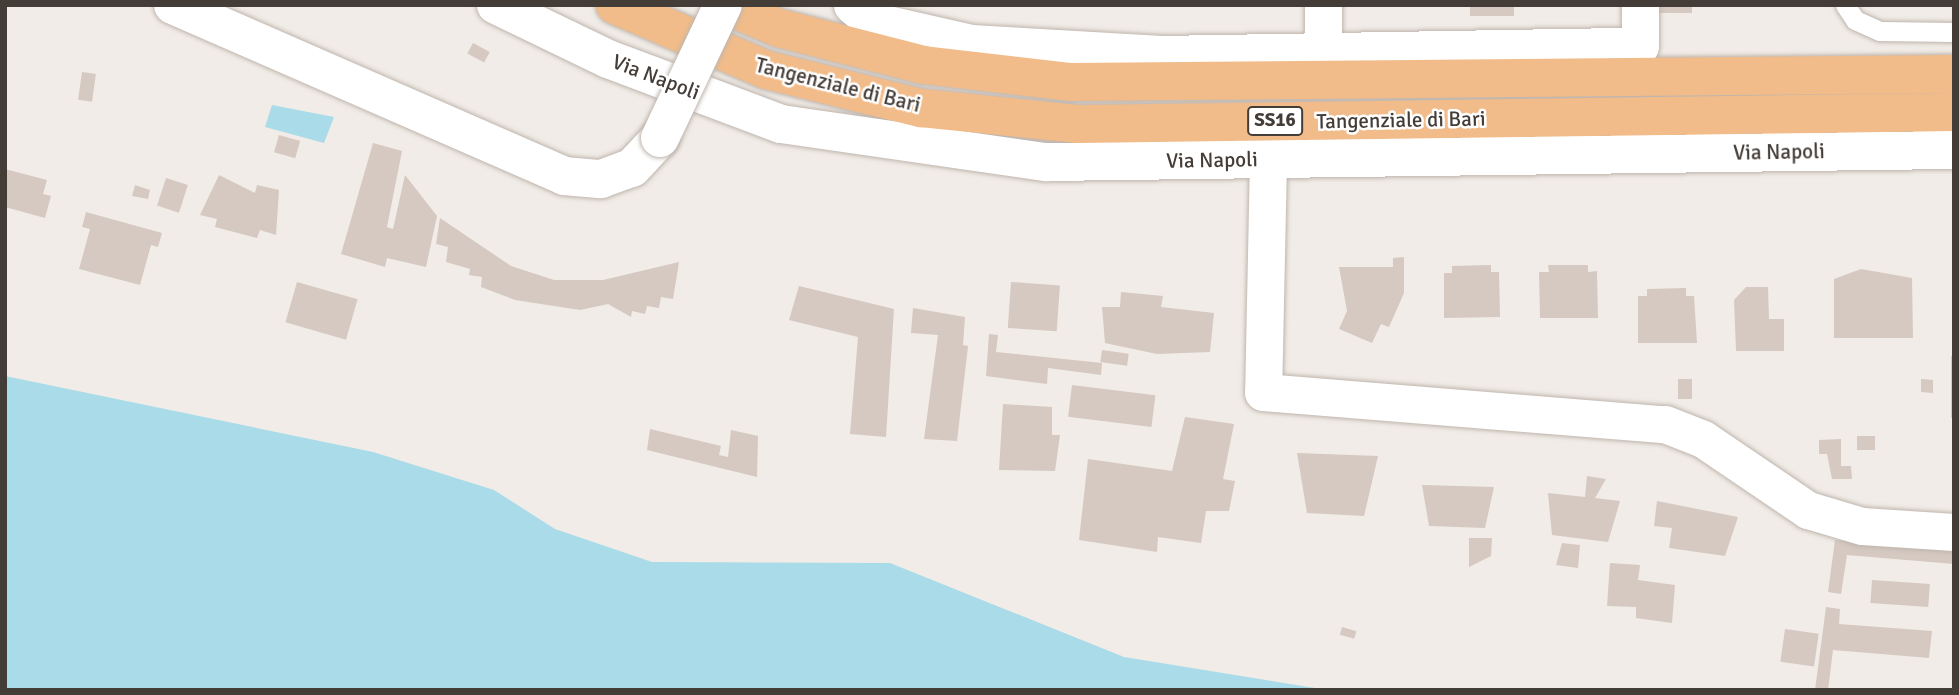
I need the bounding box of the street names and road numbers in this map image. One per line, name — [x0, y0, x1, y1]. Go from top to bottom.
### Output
street label: Via Napoli — [609, 49, 703, 105]
street label: Tangenziale di Bari — [753, 52, 923, 118]
road number: SS16 — [1247, 105, 1303, 136]
street label: Tangenziale di Bari — [1316, 106, 1486, 134]
street label: Via Napoli — [1733, 139, 1825, 165]
street label: Via Napoli — [1166, 147, 1258, 173]

